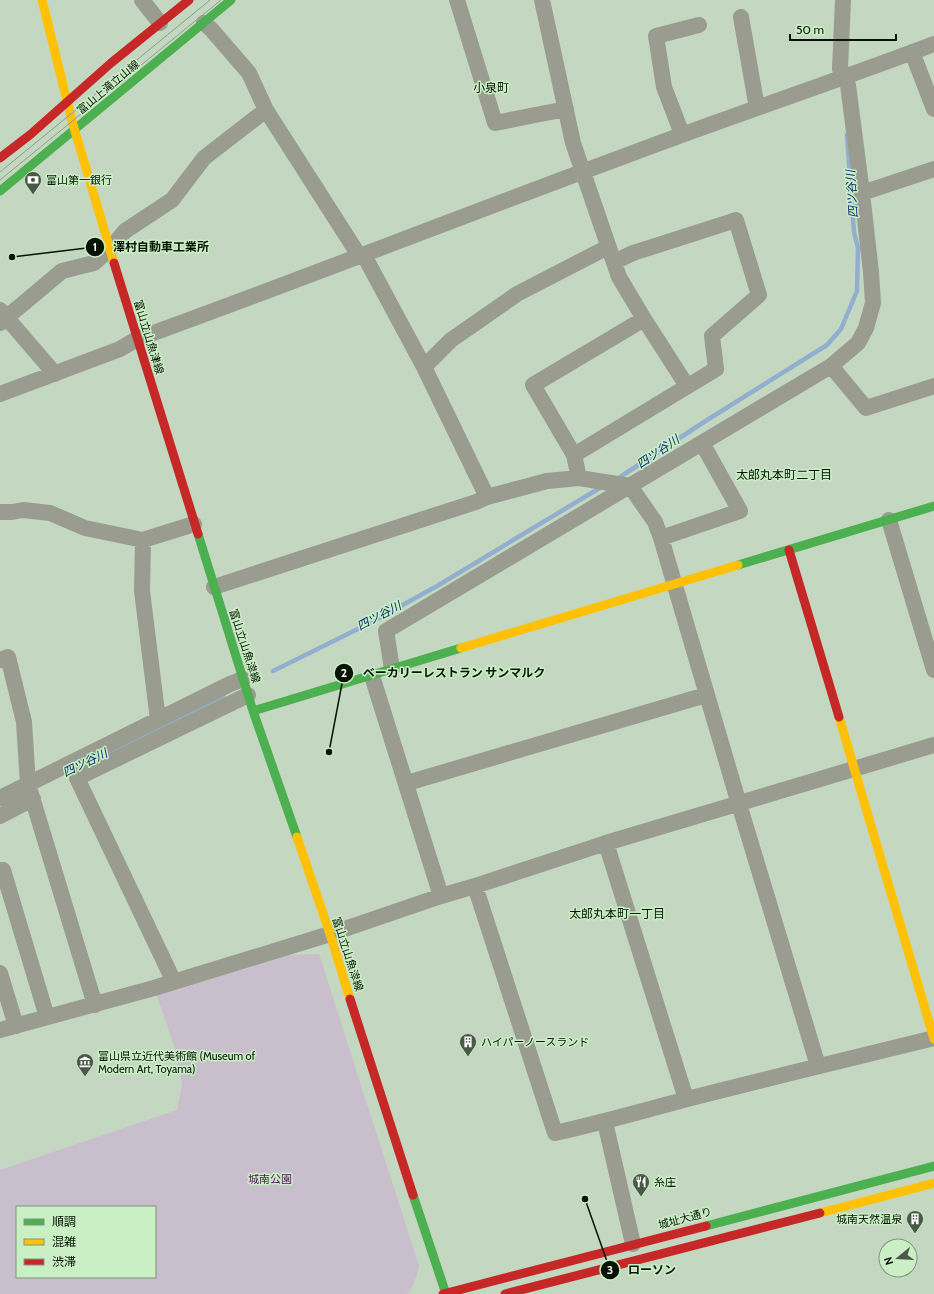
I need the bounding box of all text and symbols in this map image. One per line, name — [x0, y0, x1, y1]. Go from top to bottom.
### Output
scale bar — [790, 16, 896, 42]
text: 50 m — [796, 22, 824, 37]
street label: 富山上滝立山線 — [74, 57, 142, 117]
district label: 小泉町 — [473, 80, 509, 95]
water label: 四ツ谷川 — [842, 168, 861, 219]
bank icon: 富山第一銀行 — [23, 170, 43, 195]
place label: 富山第一銀行 — [46, 173, 112, 187]
callout: 澤村自動車工業所 — [85, 235, 217, 259]
text: 1 — [93, 239, 97, 254]
text: 澤村自動車工業所 — [113, 239, 209, 254]
street label: 富山立山魚津線 — [131, 298, 167, 376]
water label: 四ツ谷川 — [634, 431, 683, 471]
district label: 太郎丸本町二丁目 — [736, 467, 832, 482]
water label: 四ツ谷川 — [354, 597, 405, 633]
street label: 富山立山魚津線 — [226, 607, 264, 685]
callout: ベーカリーレストラン サンマルク — [334, 661, 553, 685]
text: 2 — [341, 665, 347, 680]
text: ベーカリーレストラン サンマルク — [363, 665, 545, 680]
water label: 四ツ谷川 — [60, 744, 111, 780]
district label: 太郎丸本町一丁目 — [569, 906, 665, 921]
street label: 富山立山魚津線 — [329, 915, 367, 993]
building icon: ハイパーノースランド — [458, 1032, 478, 1057]
place label: ハイパーノースランド — [481, 1035, 589, 1049]
place label: 富山県立近代美術館 (Museum of Modern Art, Toyama) — [98, 1049, 256, 1076]
museum icon: 富山県立近代美術館 (Museum of Modern Art, Toyama) — [75, 1052, 95, 1077]
park label: 城南公園 — [248, 1172, 292, 1186]
restaurant icon: 糸庄 — [631, 1172, 651, 1197]
place label: 糸庄 — [654, 1175, 676, 1189]
street label: 城址大通り — [657, 1204, 713, 1232]
legend — [16, 1206, 156, 1278]
building icon: 城南天然温泉 — [905, 1209, 925, 1234]
place label: 城南天然温泉 — [836, 1212, 903, 1226]
text: 順調 — [52, 1214, 76, 1229]
text: 混雑 — [52, 1234, 76, 1249]
north arrow — [878, 1238, 918, 1278]
text: 渋滞 — [52, 1254, 76, 1269]
text: N — [881, 1255, 896, 1267]
callout: ローソン — [600, 1258, 684, 1282]
text: 3 — [607, 1262, 613, 1277]
text: ローソン — [628, 1262, 676, 1277]

